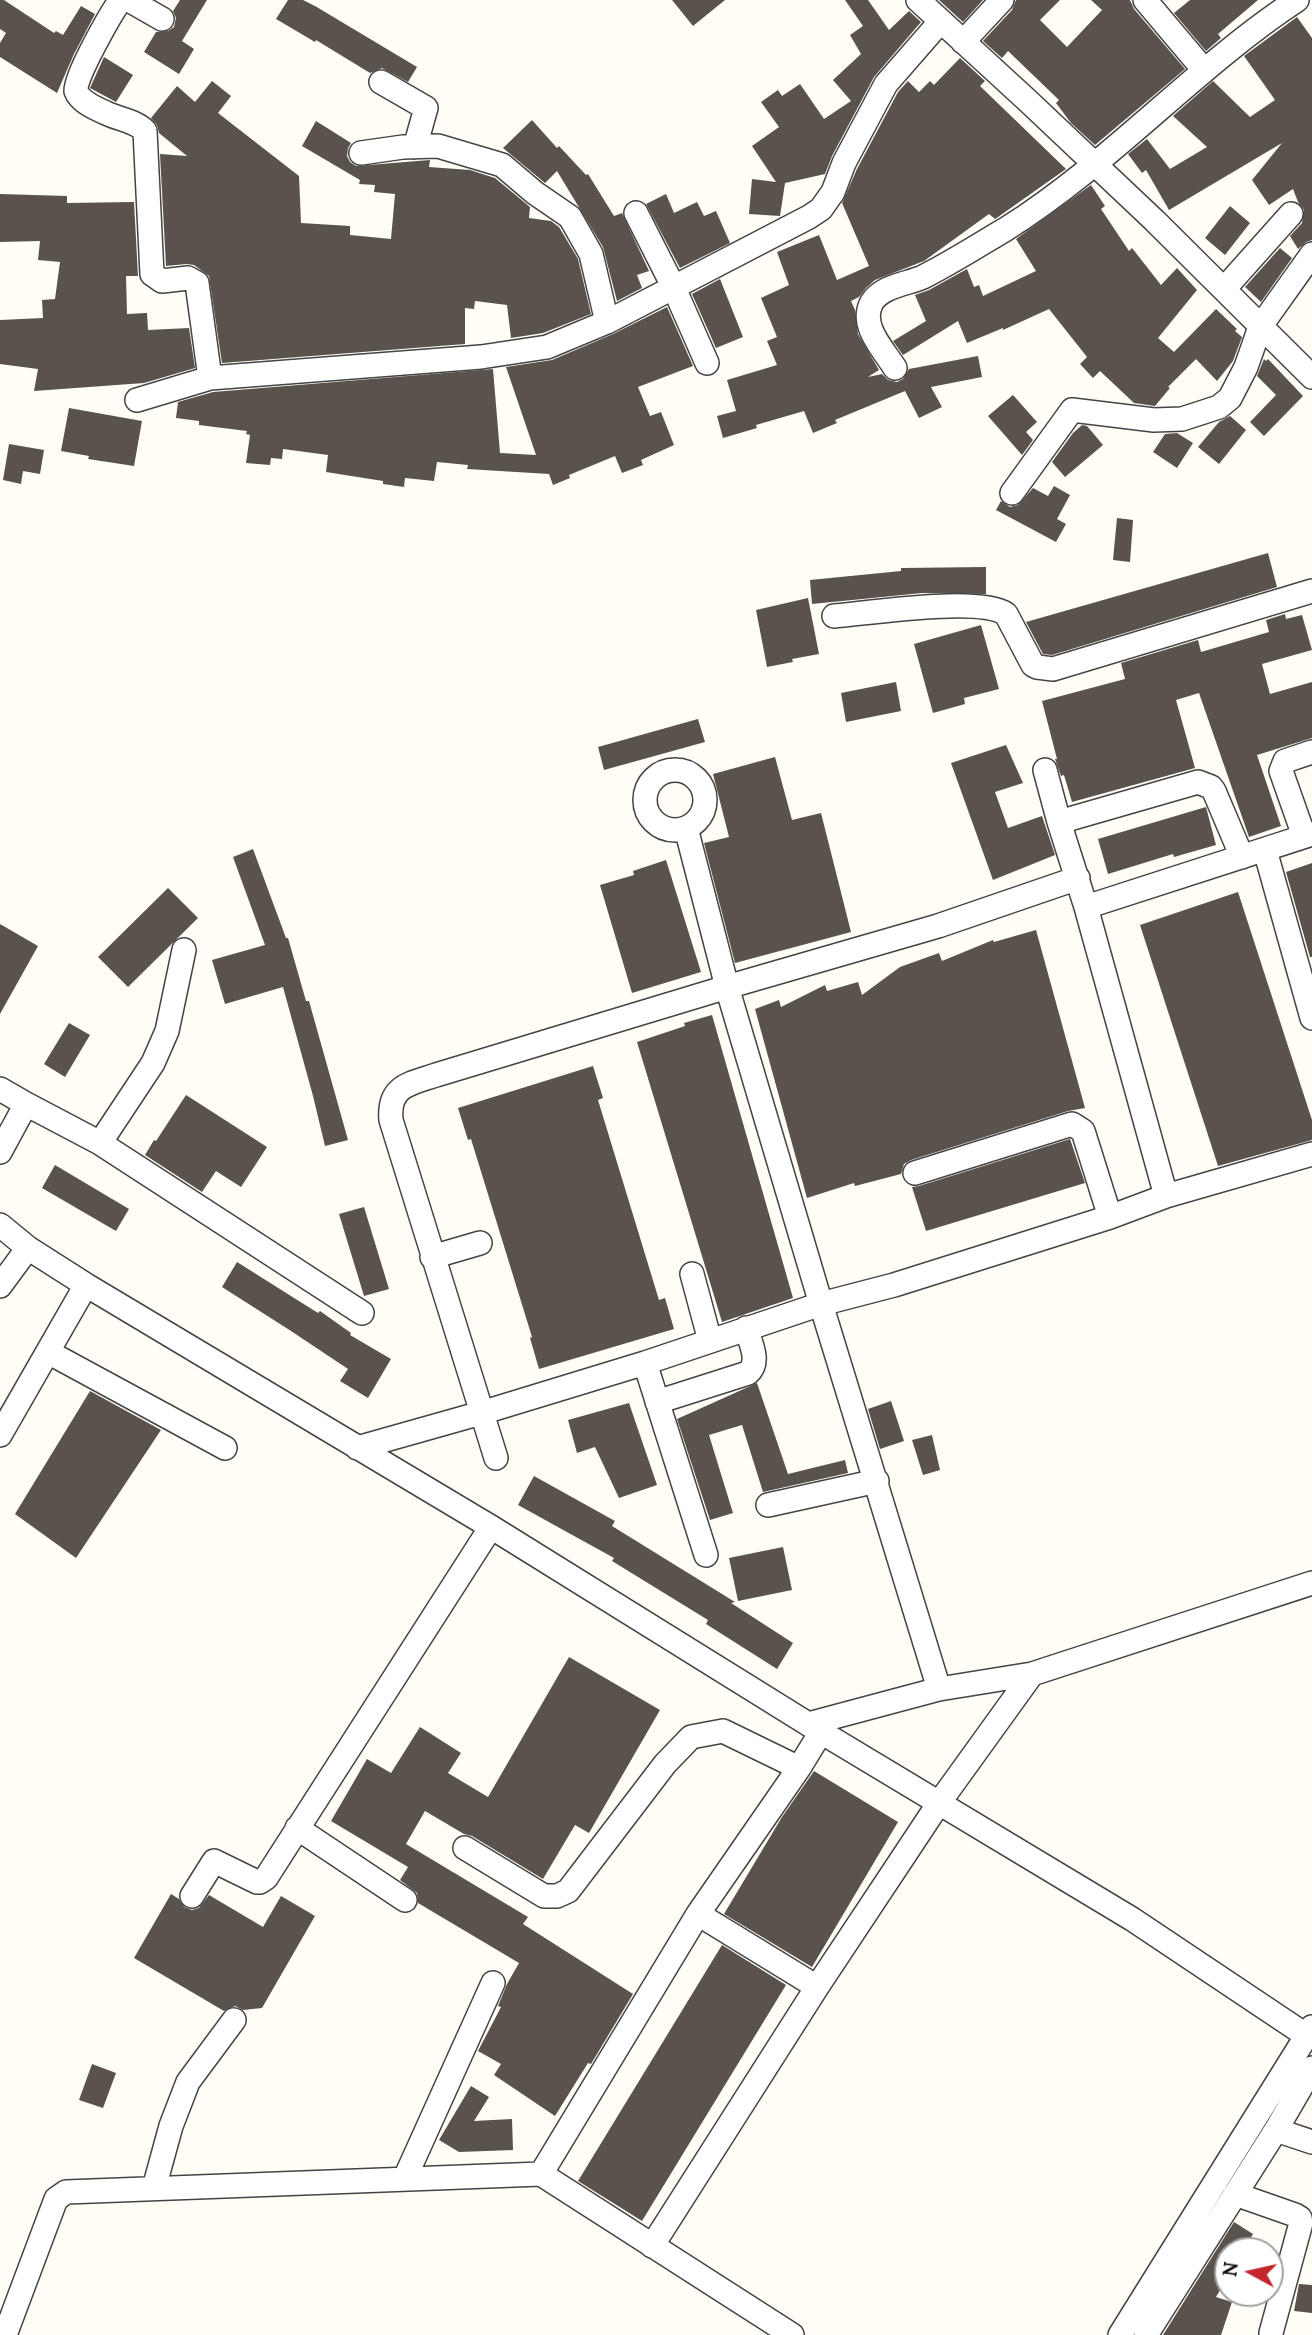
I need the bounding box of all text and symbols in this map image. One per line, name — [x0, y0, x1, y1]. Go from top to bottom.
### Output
north arrow — [1214, 2237, 1284, 2307]
text: N — [1217, 2260, 1243, 2278]

